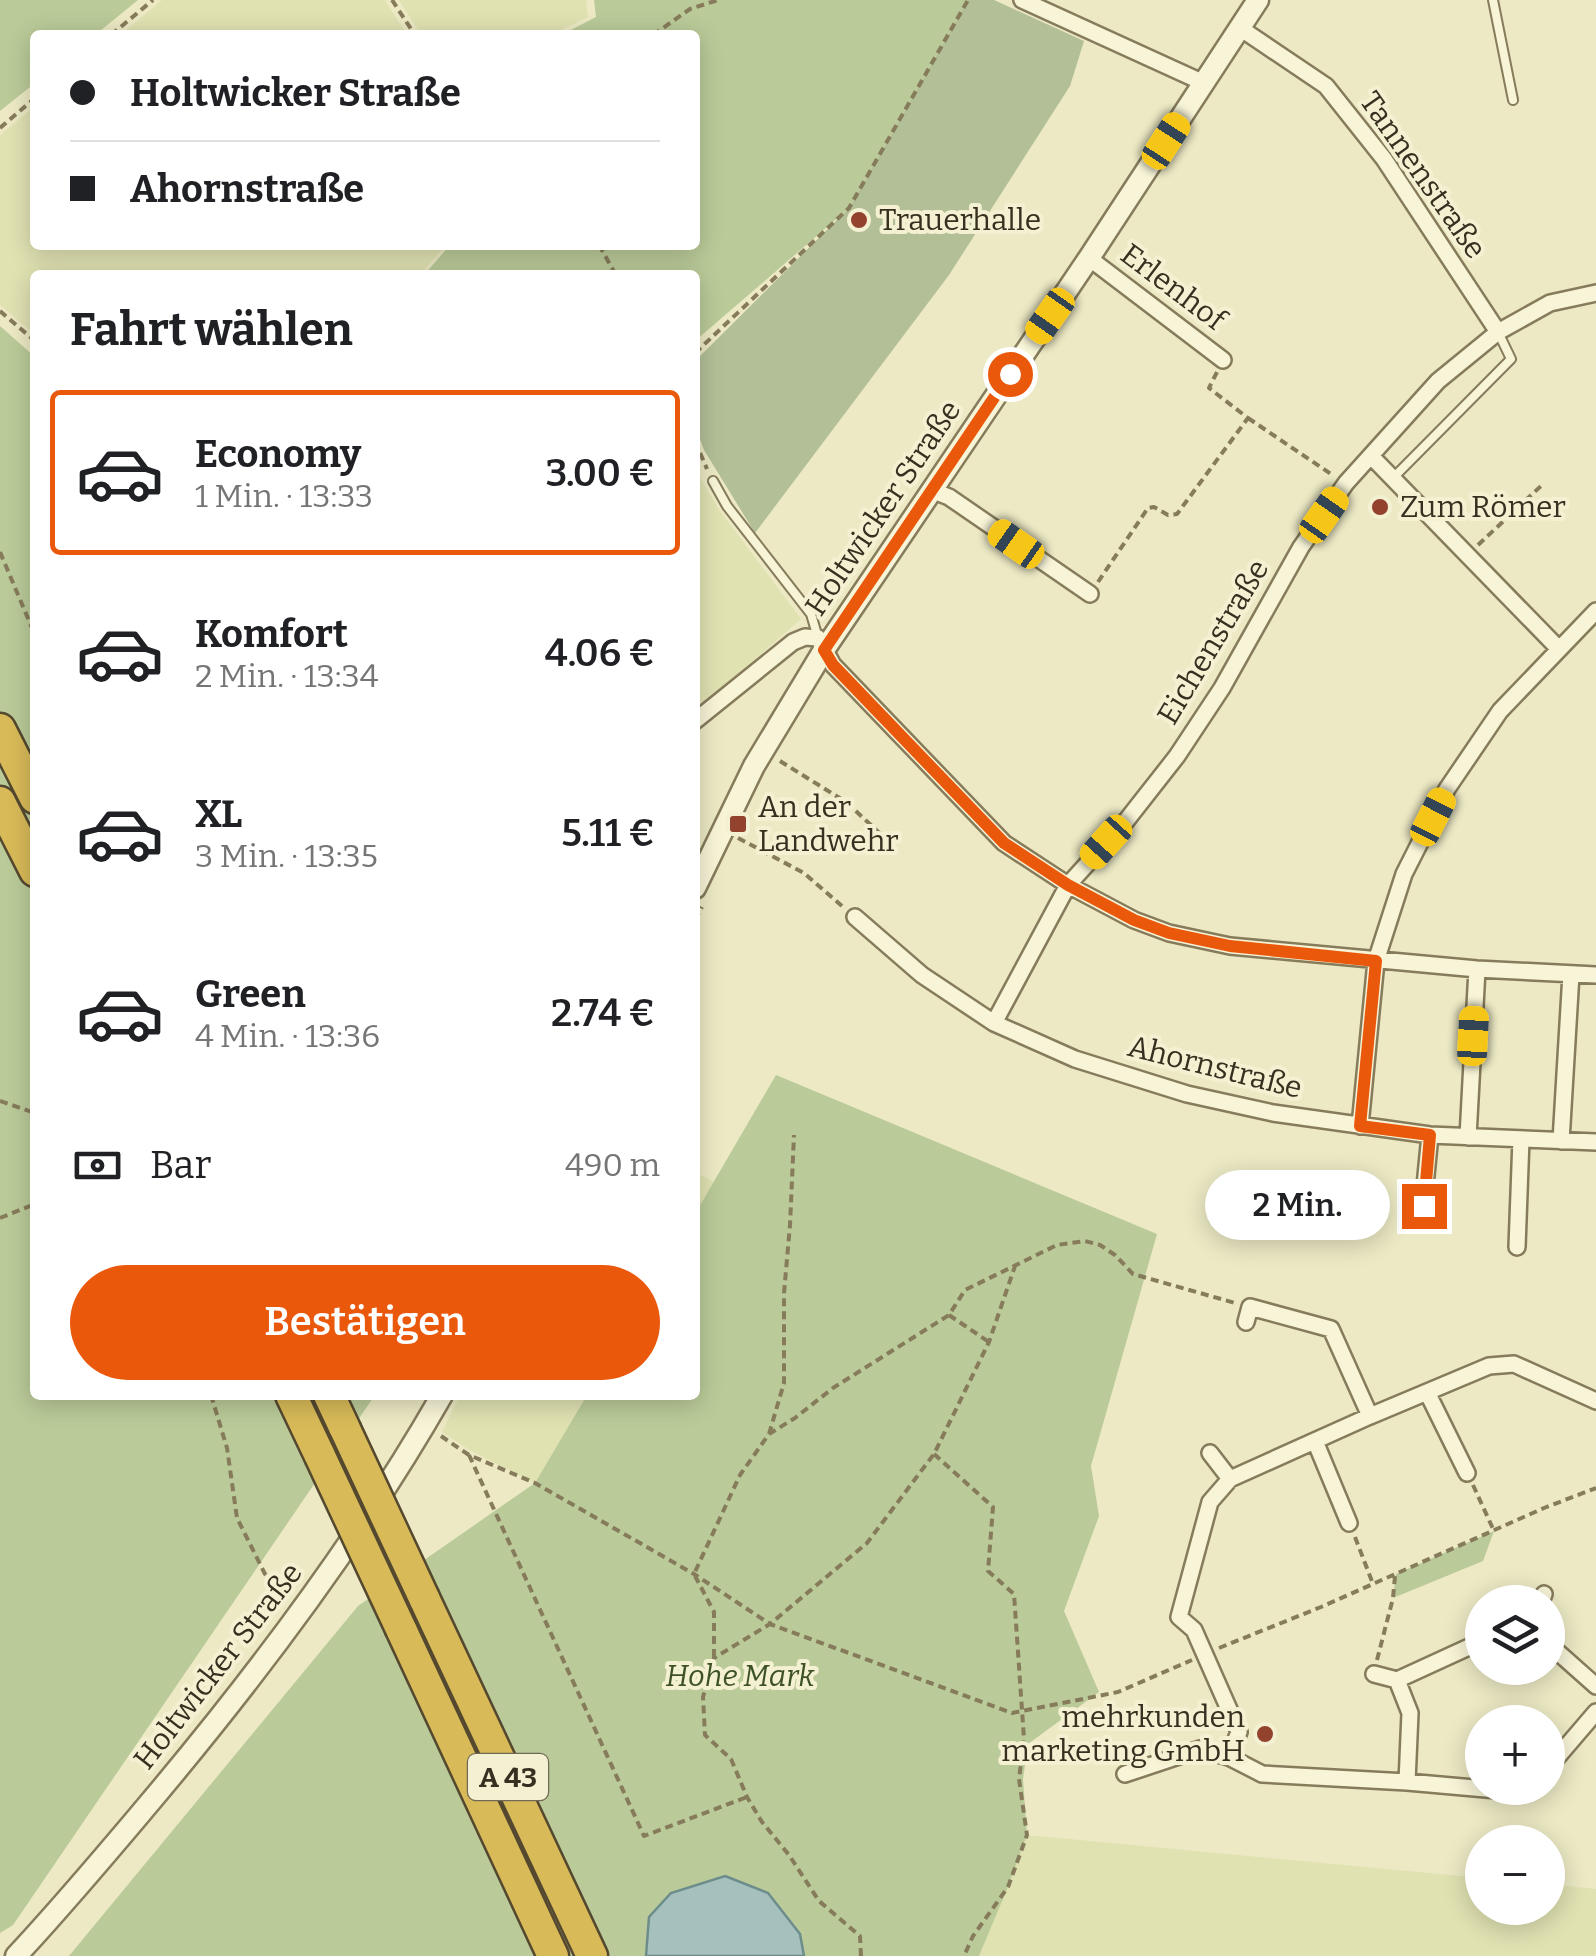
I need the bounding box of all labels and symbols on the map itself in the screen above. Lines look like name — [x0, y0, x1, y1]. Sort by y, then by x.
street label: Tannenstraße — [1352, 85, 1494, 265]
car — [1137, 108, 1195, 174]
place label: Trauerhalle — [879, 202, 1041, 238]
marker: Trauerhalle — [848, 209, 870, 231]
street label: Erlenhof — [1114, 236, 1234, 339]
car — [1021, 283, 1079, 349]
route start — [988, 352, 1033, 397]
street label: Holtwicker Straße — [798, 394, 968, 622]
car — [1295, 482, 1353, 548]
place label: Zum Römer — [1400, 489, 1566, 525]
marker: Zum Römer — [1369, 496, 1391, 518]
car — [983, 515, 1049, 573]
street label: Eichenstraße — [1150, 553, 1276, 731]
car — [1406, 783, 1460, 851]
place label: An der Landwehr — [758, 789, 899, 859]
car — [1075, 810, 1137, 874]
marker: An der Landwehr — [727, 813, 749, 835]
car — [1456, 1005, 1490, 1067]
street label: Ahornstraße — [1124, 1028, 1306, 1106]
callout: 2 Min. — [1204, 1171, 1389, 1241]
route end — [1402, 1184, 1447, 1229]
street label: Holtwicker Straße — [126, 1556, 310, 1776]
park label: Hohe Mark — [665, 1658, 815, 1694]
place label: mehrkunden marketing GmbH — [1001, 1699, 1245, 1769]
marker: mehrkunden marketing GmbH — [1254, 1723, 1276, 1745]
road number: A 43 — [468, 1754, 548, 1800]

